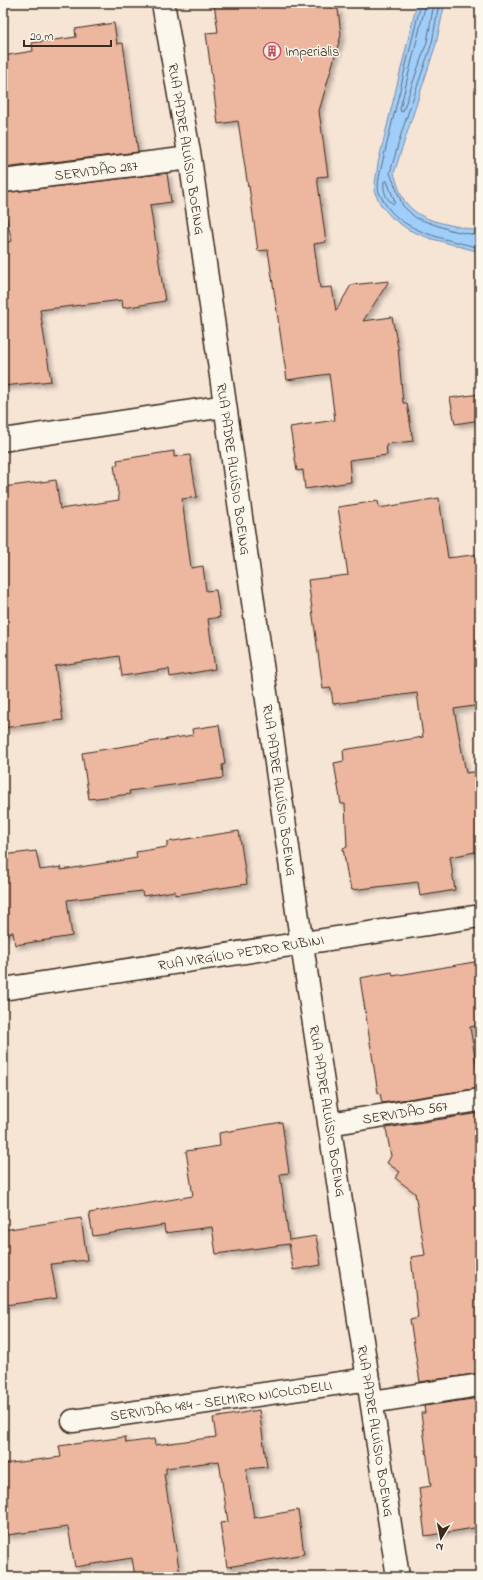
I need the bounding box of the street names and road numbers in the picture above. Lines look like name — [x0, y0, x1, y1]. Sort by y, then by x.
street label: RUA PADRE ALUÍSIO BOEING — [162, 62, 209, 237]
street label: SERVIDÃO 287 — [53, 156, 139, 187]
street label: RUA PADRE ALUÍSIO BOEING — [210, 382, 255, 557]
street label: RUA PADRE ALUÍSIO BOEING — [256, 703, 301, 878]
street label: RUA VIRGÍLIO PEDRO RUBINI — [157, 930, 326, 977]
street label: RUA PADRE ALUÍSIO BOEING — [303, 1024, 350, 1199]
street label: SERVIDÃO 567 — [361, 1096, 450, 1131]
street label: RUA PADRE ALUÍSIO BOEING — [351, 1344, 398, 1519]
street label: SERVIDÃO 484 - SELMIRO NICOLODELLI — [109, 1375, 334, 1427]

